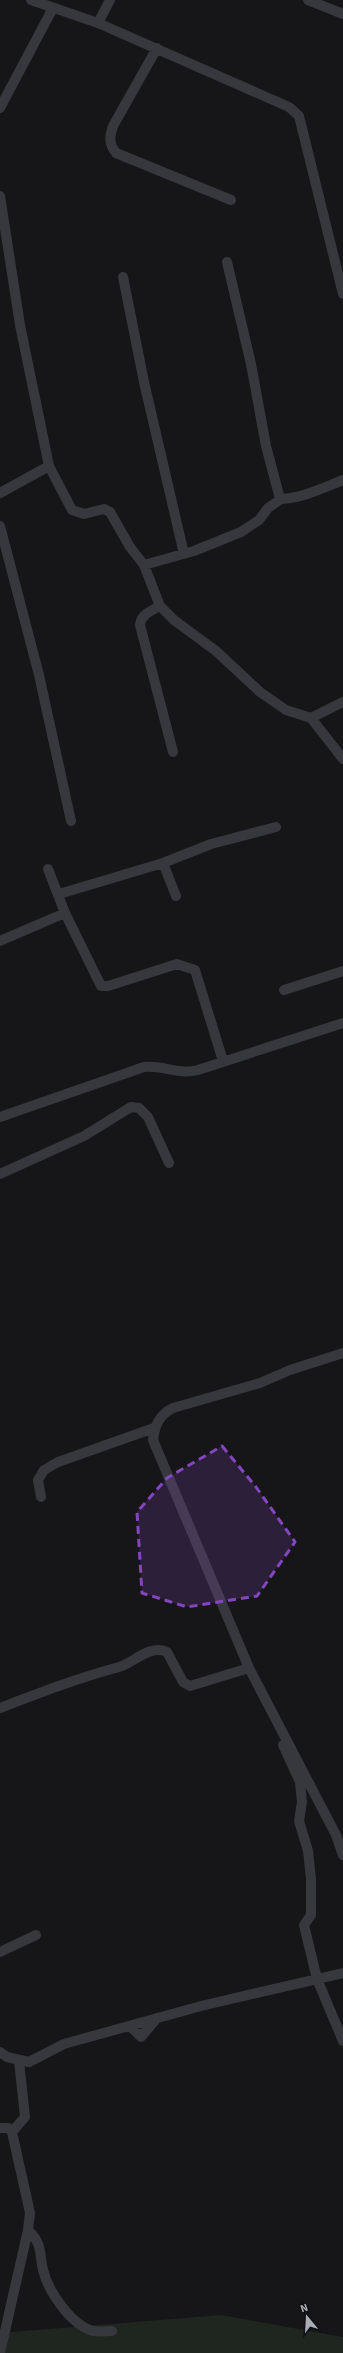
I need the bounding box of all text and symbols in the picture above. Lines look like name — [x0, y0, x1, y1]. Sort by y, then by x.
north arrow — [287, 2297, 327, 2337]
text: N — [298, 2300, 310, 2316]

